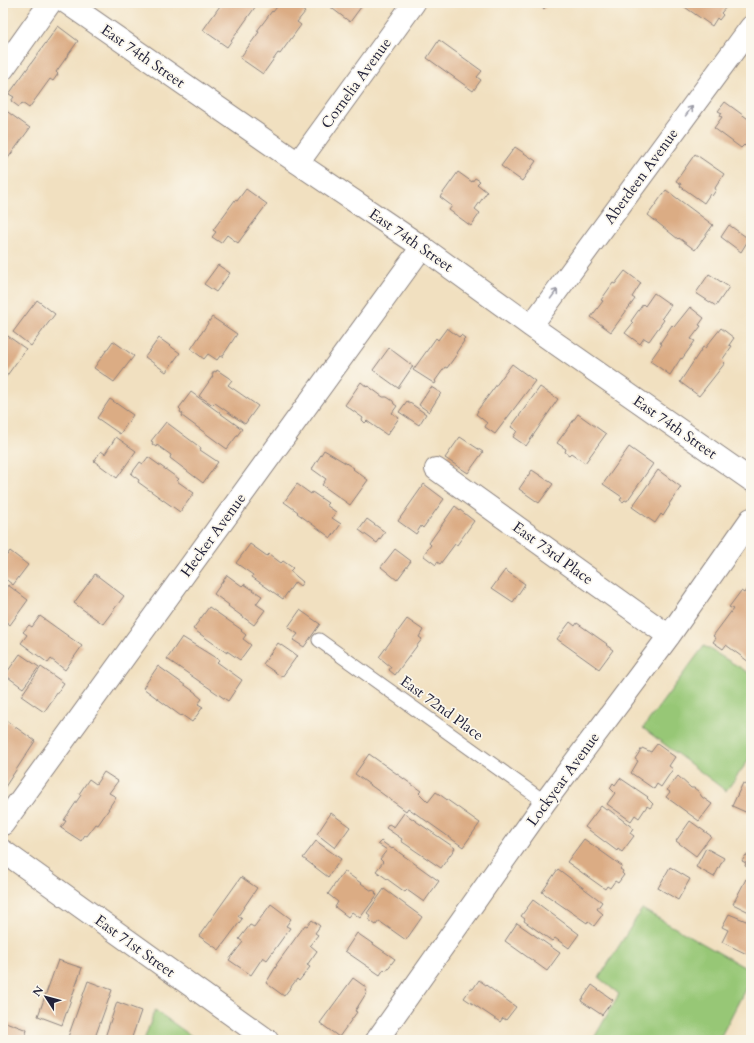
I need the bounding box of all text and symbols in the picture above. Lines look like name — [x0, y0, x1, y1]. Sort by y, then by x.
street label: East 74th Street — [97, 20, 189, 92]
street label: Cornelia Avenue — [316, 33, 396, 132]
one-way arrow — [685, 105, 693, 116]
street label: Aberdeen Avenue — [599, 124, 683, 228]
street label: East 74th Street — [365, 204, 457, 276]
one-way arrow — [550, 289, 558, 300]
street label: East 74th Street — [629, 391, 721, 463]
street label: Hecker Avenue — [176, 489, 250, 581]
street label: East 73rd Place — [509, 517, 598, 589]
street label: East 72nd Place — [396, 671, 488, 745]
street label: Lockyear Avenue — [522, 728, 604, 830]
street label: East 71st Street — [91, 910, 179, 982]
north arrow — [26, 977, 66, 1017]
text: N — [29, 983, 47, 1000]

